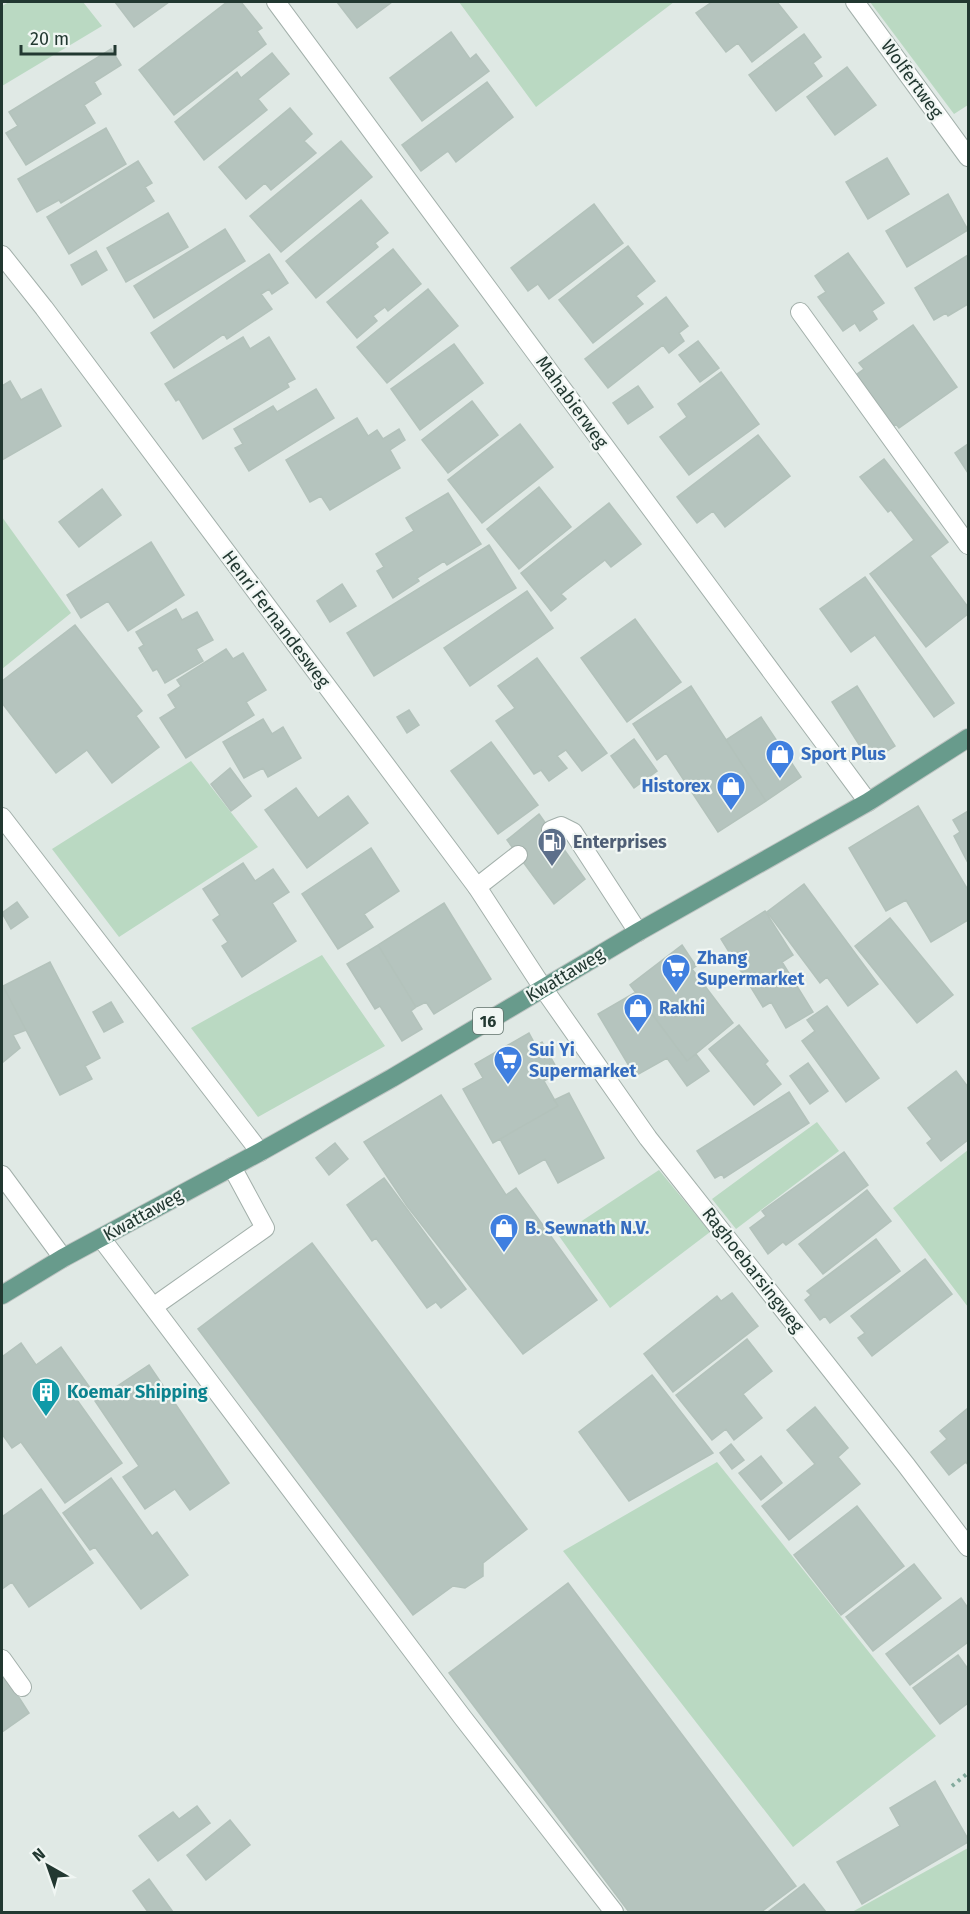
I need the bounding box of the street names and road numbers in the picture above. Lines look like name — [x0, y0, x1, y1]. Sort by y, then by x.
street label: Wolfertweg — [876, 35, 948, 123]
street label: Mahabierweg — [531, 352, 613, 453]
street label: Henri Fernandesweg — [217, 546, 335, 692]
street label: Kwattaweg — [522, 943, 609, 1007]
road number: 16 — [473, 1008, 503, 1034]
street label: Kwattaweg — [99, 1184, 187, 1246]
street label: Raghoebarsingweg — [697, 1203, 809, 1338]

